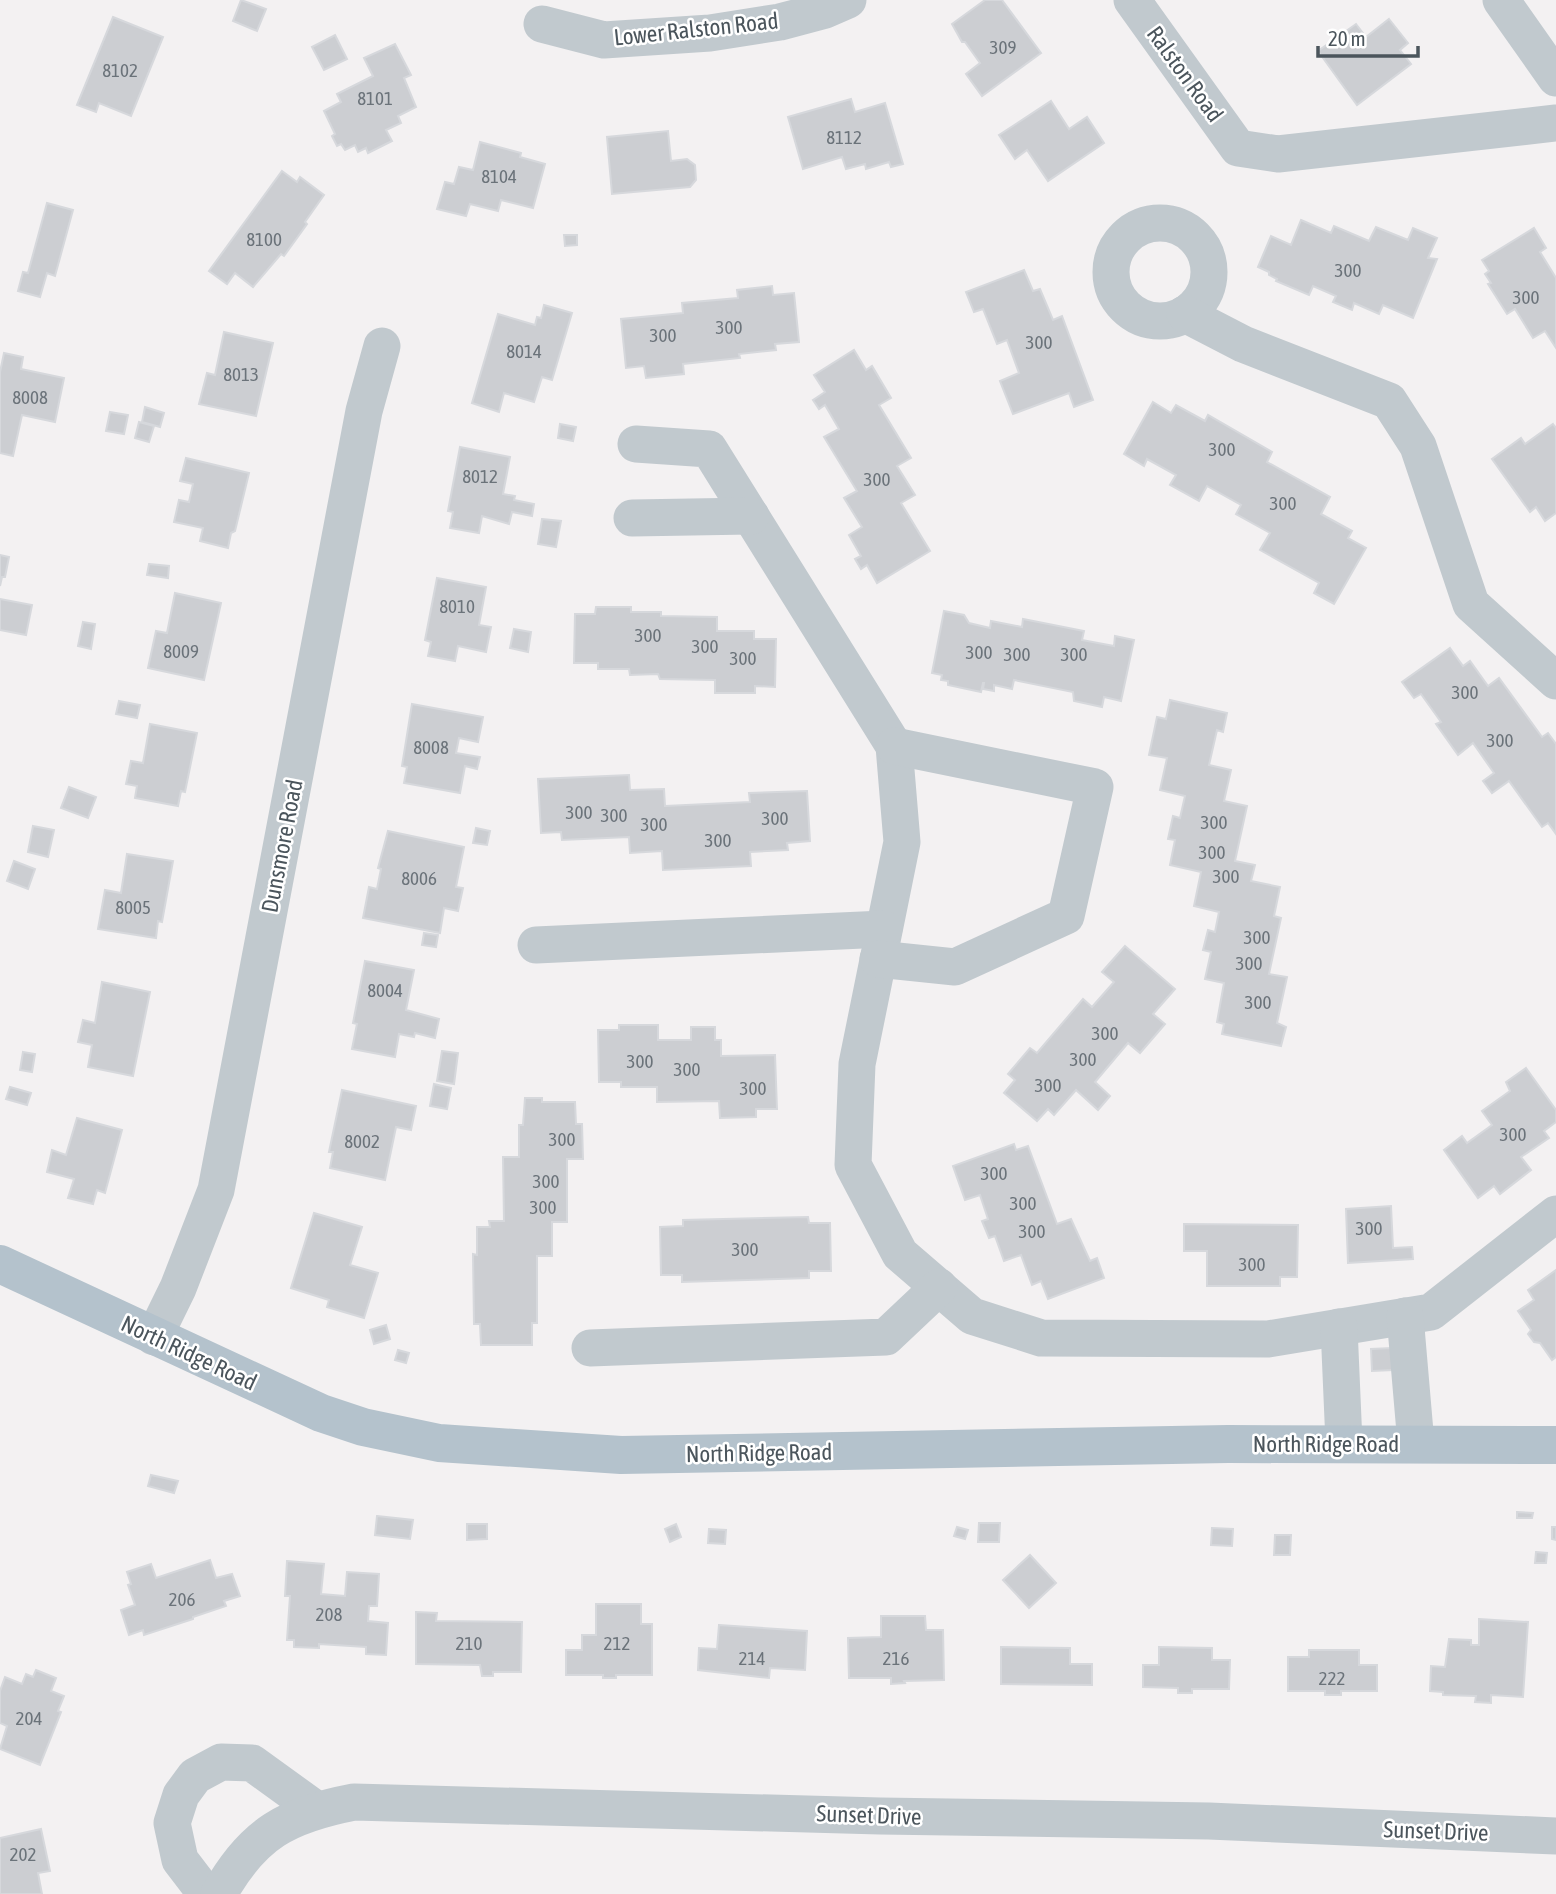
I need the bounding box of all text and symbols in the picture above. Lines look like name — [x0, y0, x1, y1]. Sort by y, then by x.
street label: Lower Ralston Road — [612, 7, 780, 51]
scale bar — [1318, 14, 1418, 58]
street label: Ralston Road — [1142, 21, 1228, 127]
text: 20 m — [1328, 26, 1366, 50]
house number: 309 — [990, 36, 1016, 58]
house number: 8102 — [102, 59, 138, 81]
house number: 8101 — [357, 87, 393, 109]
house number: 8112 — [826, 126, 862, 148]
house number: 8104 — [481, 165, 517, 187]
house number: 8100 — [246, 228, 282, 250]
house number: 300 — [1335, 259, 1361, 281]
house number: 300 — [1513, 286, 1539, 308]
house number: 300 — [716, 316, 742, 338]
house number: 300 — [650, 324, 676, 346]
house number: 300 — [1026, 331, 1052, 353]
house number: 8014 — [506, 340, 542, 362]
house number: 8013 — [223, 363, 259, 385]
house number: 8008 — [12, 386, 48, 408]
house number: 300 — [1209, 438, 1235, 460]
house number: 8012 — [462, 465, 498, 487]
house number: 300 — [864, 468, 890, 490]
house number: 300 — [1270, 492, 1296, 514]
house number: 8010 — [439, 595, 475, 617]
house number: 300 — [635, 624, 661, 646]
house number: 300 — [692, 635, 718, 657]
house number: 8009 — [163, 640, 199, 662]
house number: 300 — [966, 641, 992, 663]
house number: 300 — [1004, 643, 1030, 665]
house number: 300 — [1061, 643, 1087, 665]
house number: 300 — [730, 647, 756, 669]
house number: 300 — [1452, 681, 1478, 703]
house number: 300 — [1487, 729, 1513, 751]
house number: 8008 — [413, 736, 449, 758]
street label: Dunsmore Road — [256, 777, 308, 915]
house number: 300 — [566, 801, 592, 823]
house number: 300 — [601, 804, 627, 826]
house number: 300 — [762, 807, 788, 829]
house number: 300 — [1201, 811, 1227, 833]
house number: 300 — [641, 813, 667, 835]
house number: 300 — [705, 829, 731, 851]
house number: 300 — [1199, 841, 1225, 863]
house number: 300 — [1213, 865, 1239, 887]
house number: 8006 — [401, 867, 437, 889]
house number: 8005 — [115, 896, 151, 918]
house number: 300 — [1244, 926, 1270, 948]
house number: 300 — [1236, 952, 1262, 974]
house number: 8004 — [367, 979, 403, 1001]
house number: 300 — [1245, 991, 1271, 1013]
house number: 300 — [1092, 1022, 1118, 1044]
house number: 300 — [1070, 1048, 1096, 1070]
house number: 300 — [627, 1050, 653, 1072]
house number: 300 — [674, 1058, 700, 1080]
house number: 300 — [1035, 1074, 1061, 1096]
house number: 300 — [740, 1077, 766, 1099]
house number: 300 — [1500, 1123, 1526, 1145]
house number: 300 — [549, 1128, 575, 1150]
house number: 8002 — [344, 1130, 380, 1152]
house number: 300 — [981, 1162, 1007, 1184]
house number: 300 — [533, 1170, 559, 1192]
house number: 300 — [1010, 1192, 1036, 1214]
house number: 300 — [530, 1196, 556, 1218]
house number: 300 — [1356, 1217, 1382, 1239]
house number: 300 — [1019, 1220, 1045, 1242]
house number: 300 — [732, 1238, 758, 1260]
house number: 300 — [1239, 1253, 1265, 1275]
street label: North Ridge Road — [117, 1310, 261, 1396]
street label: North Ridge Road — [1253, 1431, 1399, 1457]
street label: North Ridge Road — [686, 1439, 832, 1467]
house number: 206 — [169, 1588, 195, 1610]
house number: 208 — [316, 1603, 342, 1625]
house number: 210 — [456, 1632, 482, 1654]
house number: 212 — [604, 1632, 630, 1654]
house number: 214 — [739, 1647, 765, 1669]
house number: 216 — [883, 1647, 909, 1669]
house number: 222 — [1319, 1667, 1345, 1689]
house number: 204 — [16, 1707, 42, 1729]
street label: Sunset Drive — [816, 1800, 922, 1830]
street label: Sunset Drive — [1383, 1816, 1489, 1846]
house number: 202 — [10, 1843, 36, 1865]

